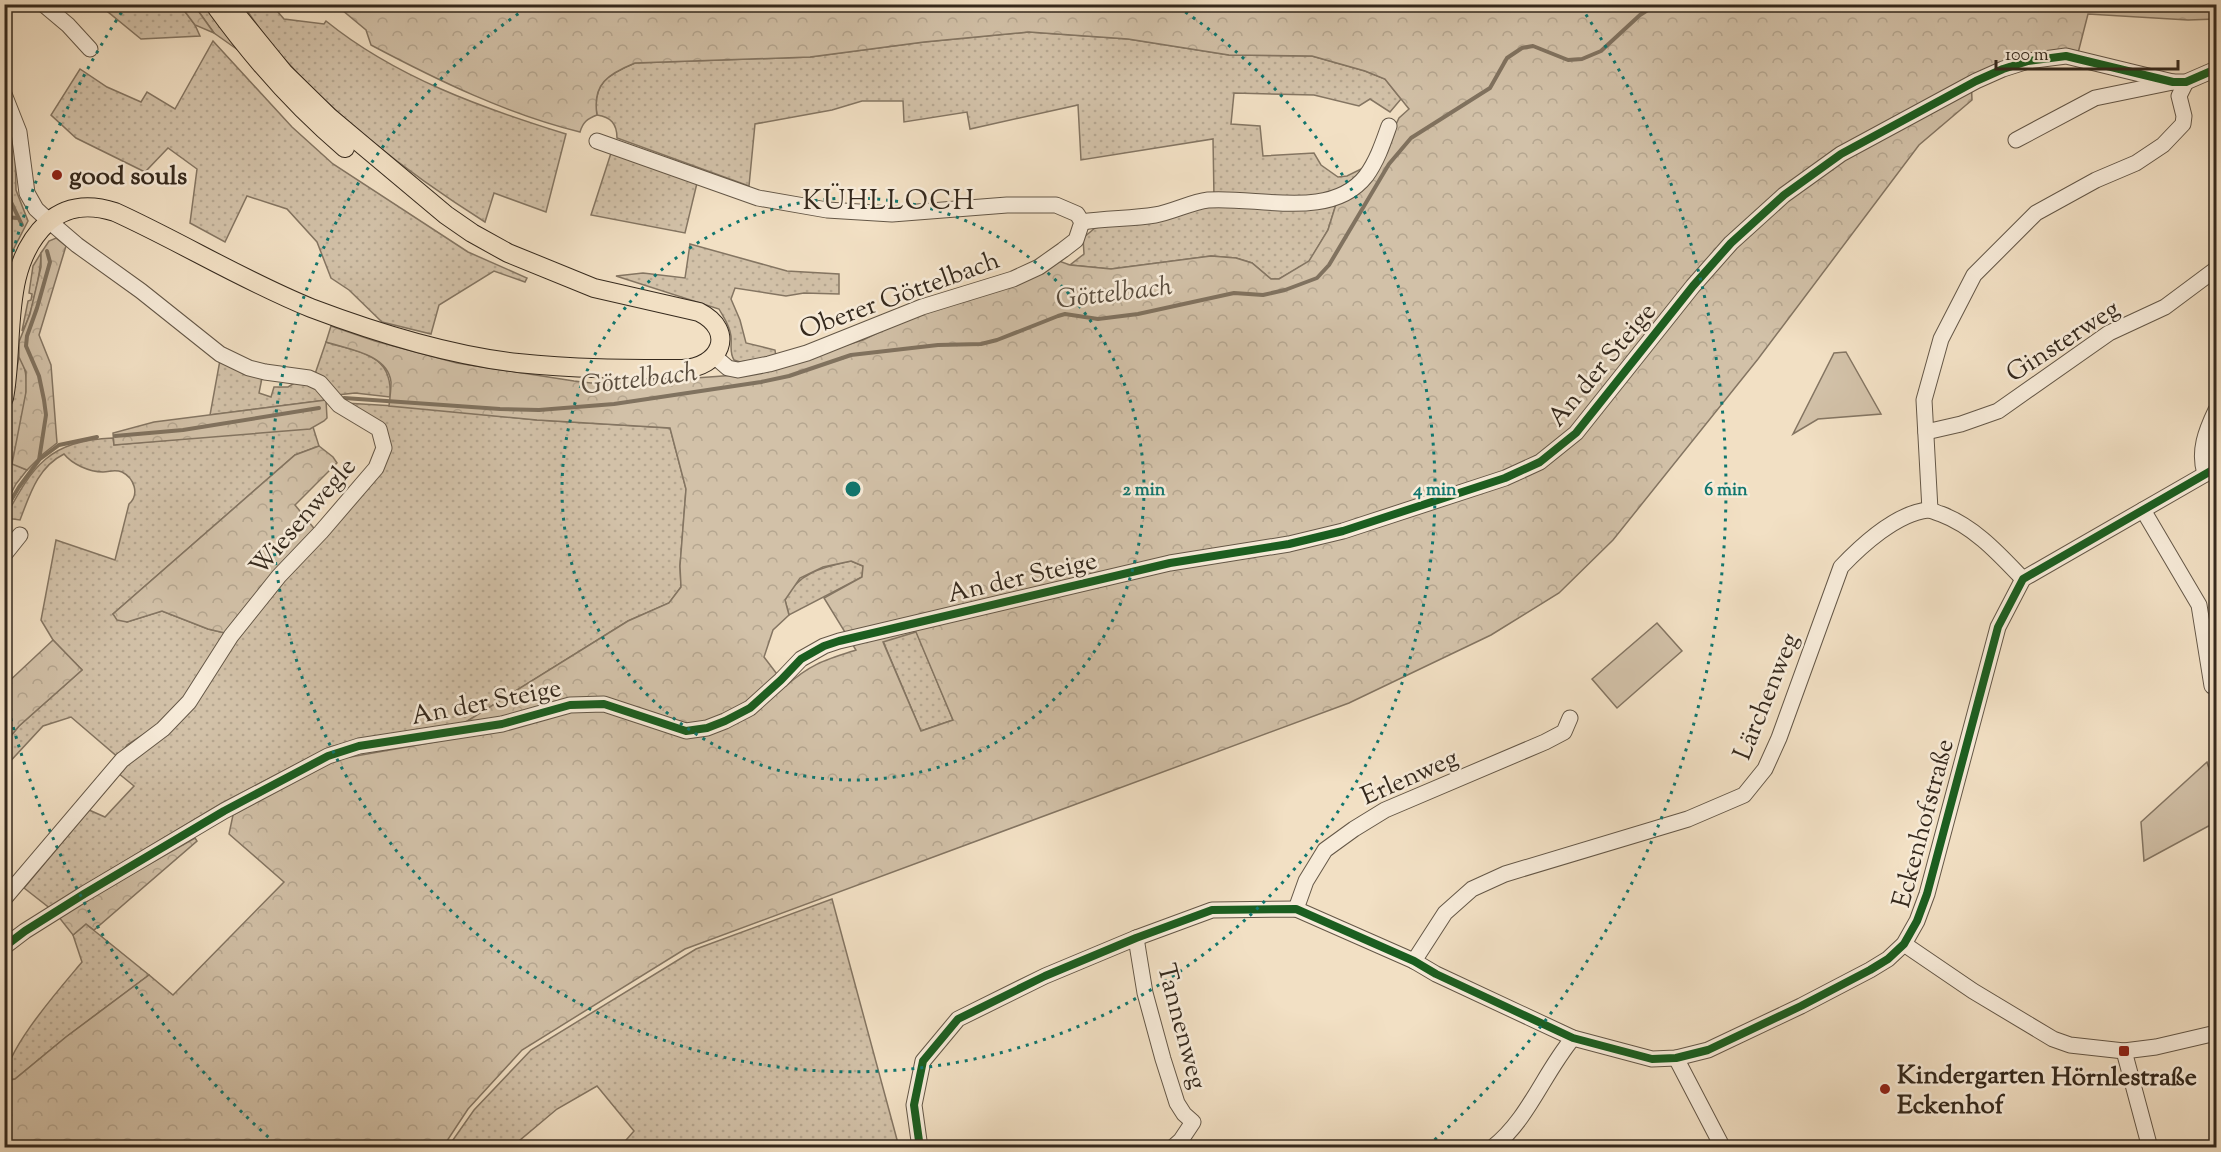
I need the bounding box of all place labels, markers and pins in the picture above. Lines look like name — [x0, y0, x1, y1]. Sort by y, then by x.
place label: good souls — [69, 159, 187, 196]
marker: good souls — [50, 168, 64, 182]
centre of rings — [843, 479, 863, 499]
marker: Hörnlestraße — [2117, 1044, 2131, 1058]
place label: Kindergarten Eckenhof — [1897, 1058, 2046, 1125]
place label: Hörnlestraße — [2051, 1060, 2197, 1097]
marker: Kindergarten Eckenhof — [1878, 1082, 1892, 1096]

